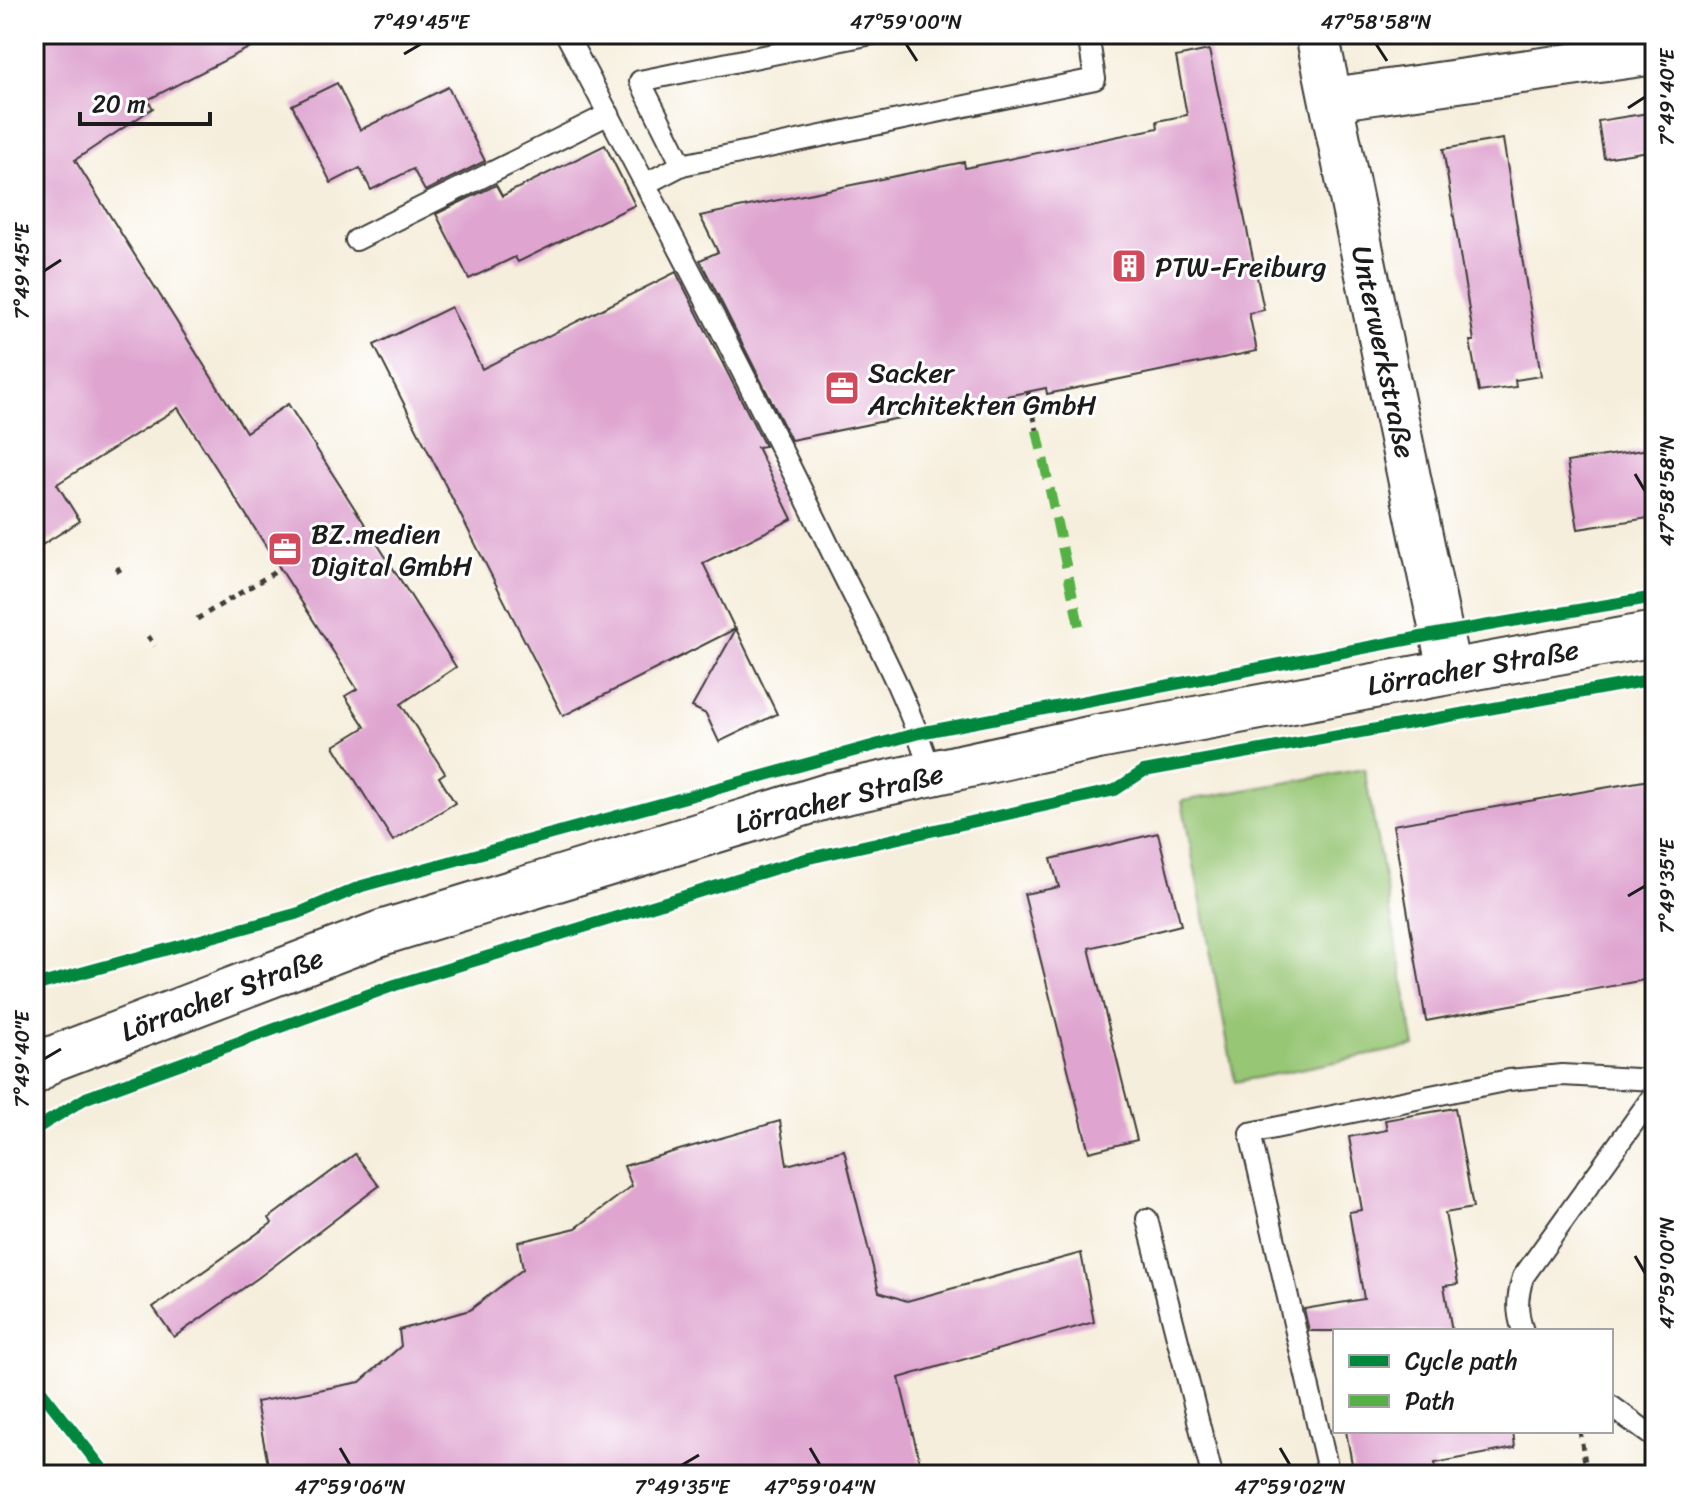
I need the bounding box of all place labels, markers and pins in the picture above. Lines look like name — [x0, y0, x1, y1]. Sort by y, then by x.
place label: PTW-Freiburg — [1155, 242, 1327, 291]
building icon: PTW-Freiburg — [1110, 247, 1148, 285]
place label: Sacker Architekten GmbH — [867, 348, 1097, 429]
office icon: Sacker Architekten GmbH — [823, 369, 861, 407]
place label: BZ.medien Digital GmbH — [311, 509, 473, 590]
office icon: BZ.medien Digital GmbH — [266, 530, 304, 568]

